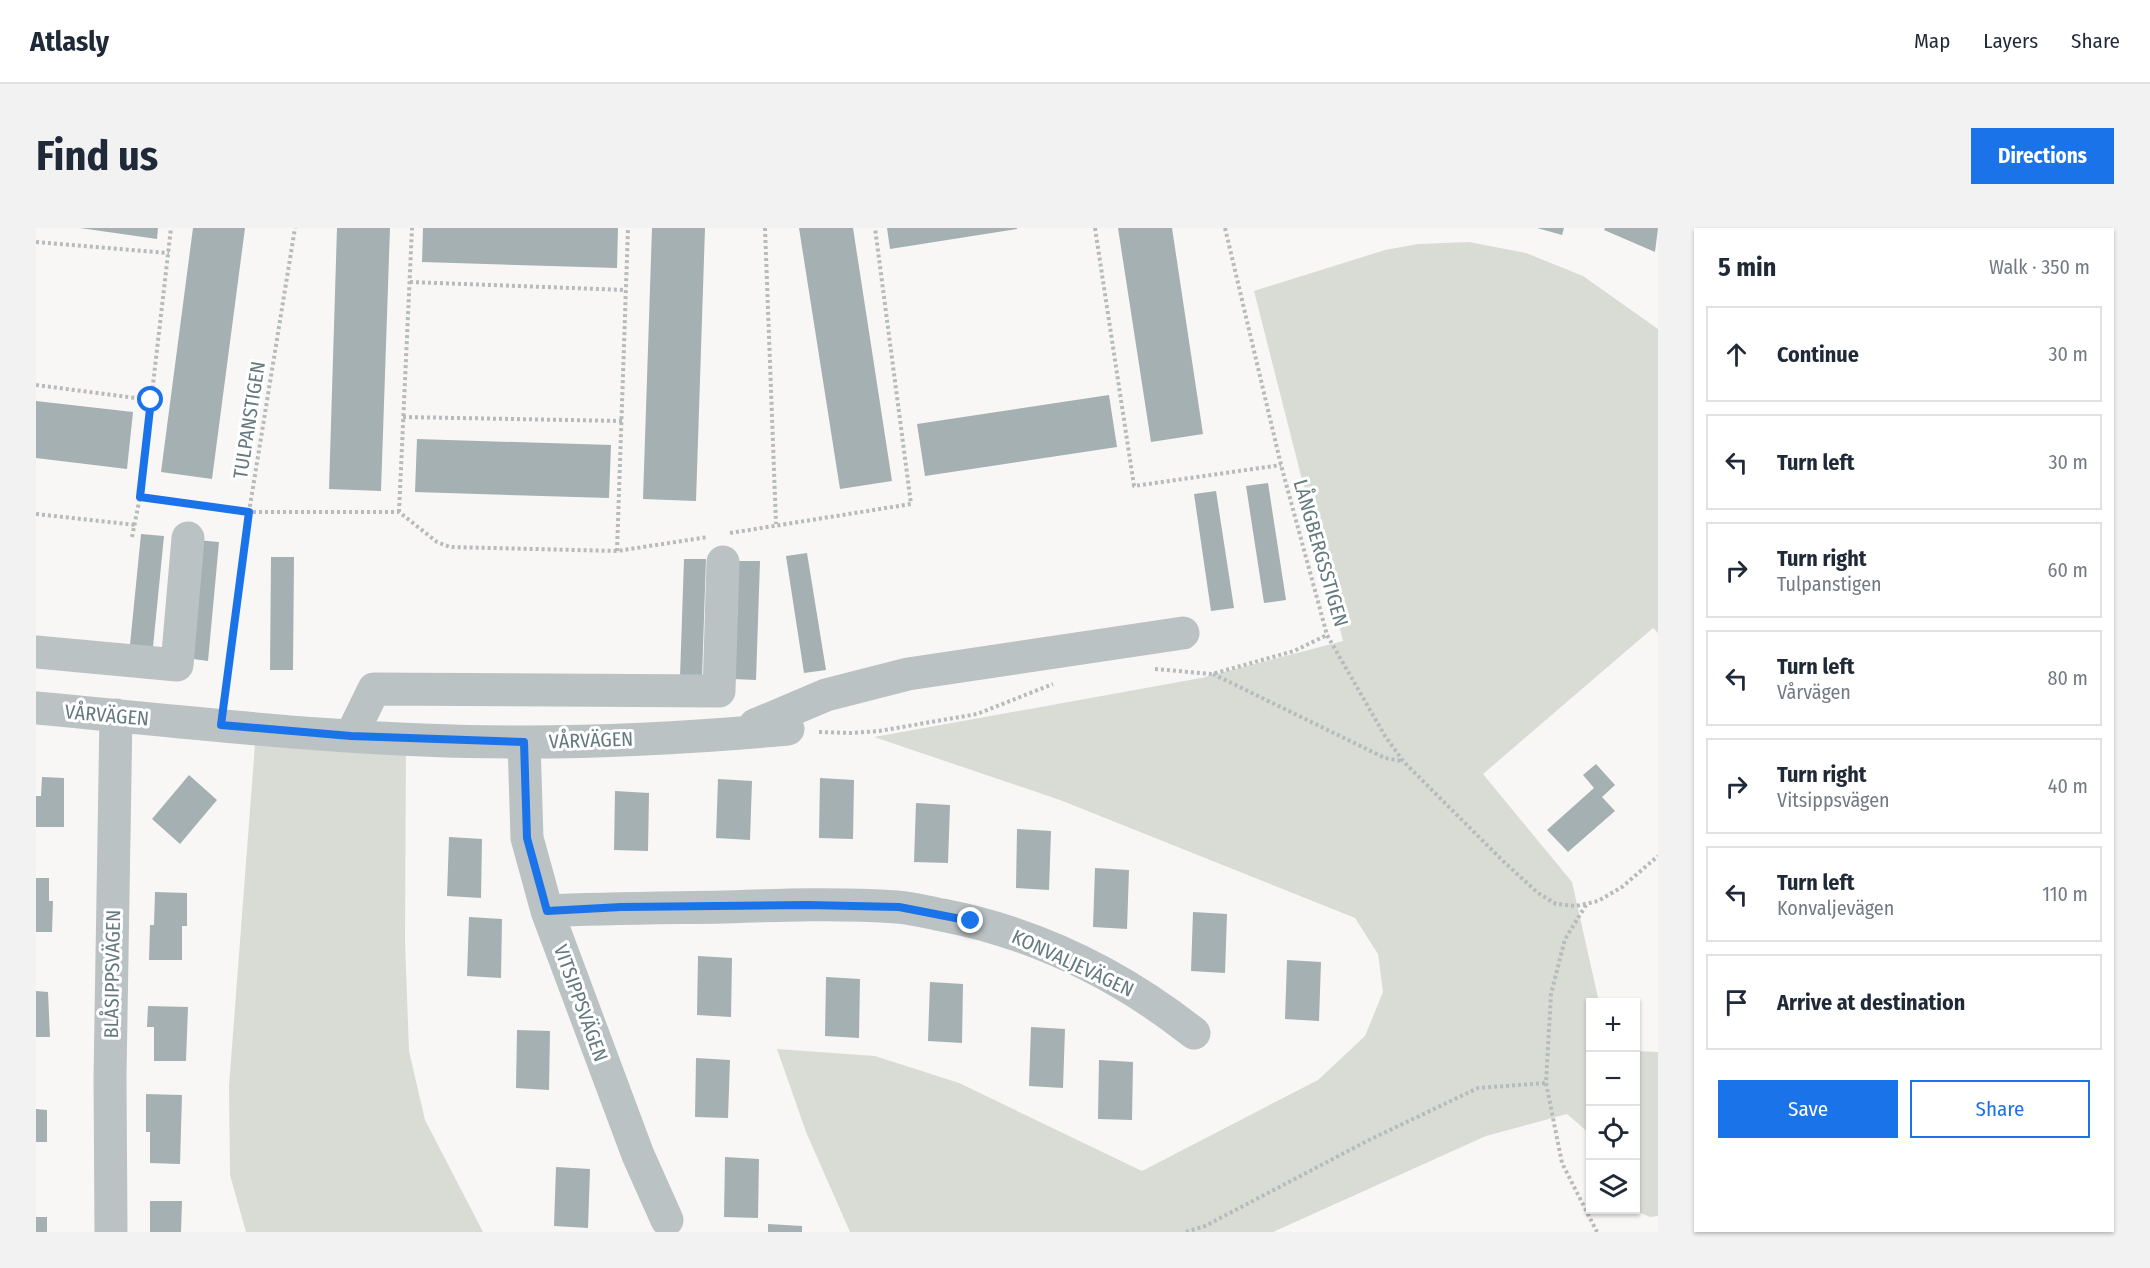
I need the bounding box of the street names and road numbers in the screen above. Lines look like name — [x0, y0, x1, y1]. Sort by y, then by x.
street label: TULPANSTIGEN — [228, 359, 270, 481]
street label: LÅNGBERGSSTIGEN — [1288, 476, 1354, 629]
street label: VÅRVÄGEN — [64, 698, 150, 731]
street label: VÅRVÄGEN — [548, 726, 634, 753]
street label: BLÅSIPPSVÄGEN — [98, 909, 125, 1039]
street label: KONVALJEVÄGEN — [1008, 924, 1138, 1002]
street label: VITSIPPSVÄGEN — [549, 941, 613, 1065]

